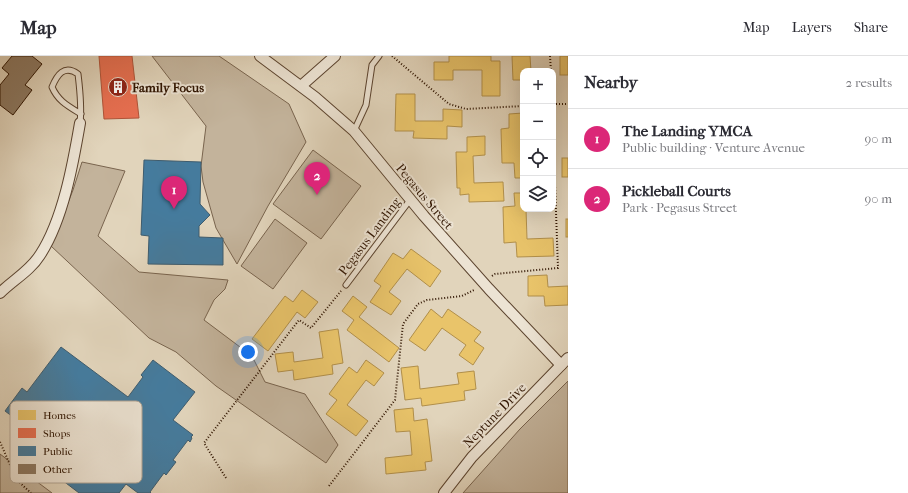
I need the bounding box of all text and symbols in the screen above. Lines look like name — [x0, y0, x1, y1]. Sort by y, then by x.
text: Map — [20, 17, 56, 39]
text: Map — [743, 19, 770, 36]
text: Layers — [792, 19, 832, 36]
text: Share — [854, 19, 888, 36]
map controls — [520, 68, 556, 212]
button: + — [520, 68, 556, 104]
text: Nearby — [584, 72, 638, 92]
text: 2 results — [846, 75, 892, 90]
building icon: Family Focus — [107, 76, 129, 98]
place label: Family Focus — [131, 80, 204, 96]
button: − — [520, 104, 556, 140]
text: The Landing YMCA — [622, 122, 752, 140]
text: 1 — [595, 131, 599, 146]
text: 90 m — [864, 131, 892, 146]
button: locate — [520, 140, 556, 176]
text: Public building · Venture Avenue — [622, 140, 805, 155]
street label: Pegasus Street — [393, 160, 457, 232]
pin: 2 — [304, 162, 330, 195]
pin: 1 — [161, 176, 187, 209]
button: layers — [520, 176, 556, 212]
text: Pickleball Courts — [622, 182, 731, 200]
text: 2 — [594, 191, 600, 206]
text: 90 m — [864, 191, 892, 206]
street label: Pegasus Landing — [335, 194, 404, 278]
text: Park · Pegasus Street — [622, 200, 737, 215]
your location — [238, 342, 258, 362]
street label: Neptune Drive — [460, 380, 529, 451]
legend — [10, 401, 142, 483]
text: Homes — [43, 409, 76, 422]
text: Shops — [43, 427, 70, 440]
text: Public — [43, 445, 73, 458]
text: Other — [43, 463, 72, 476]

